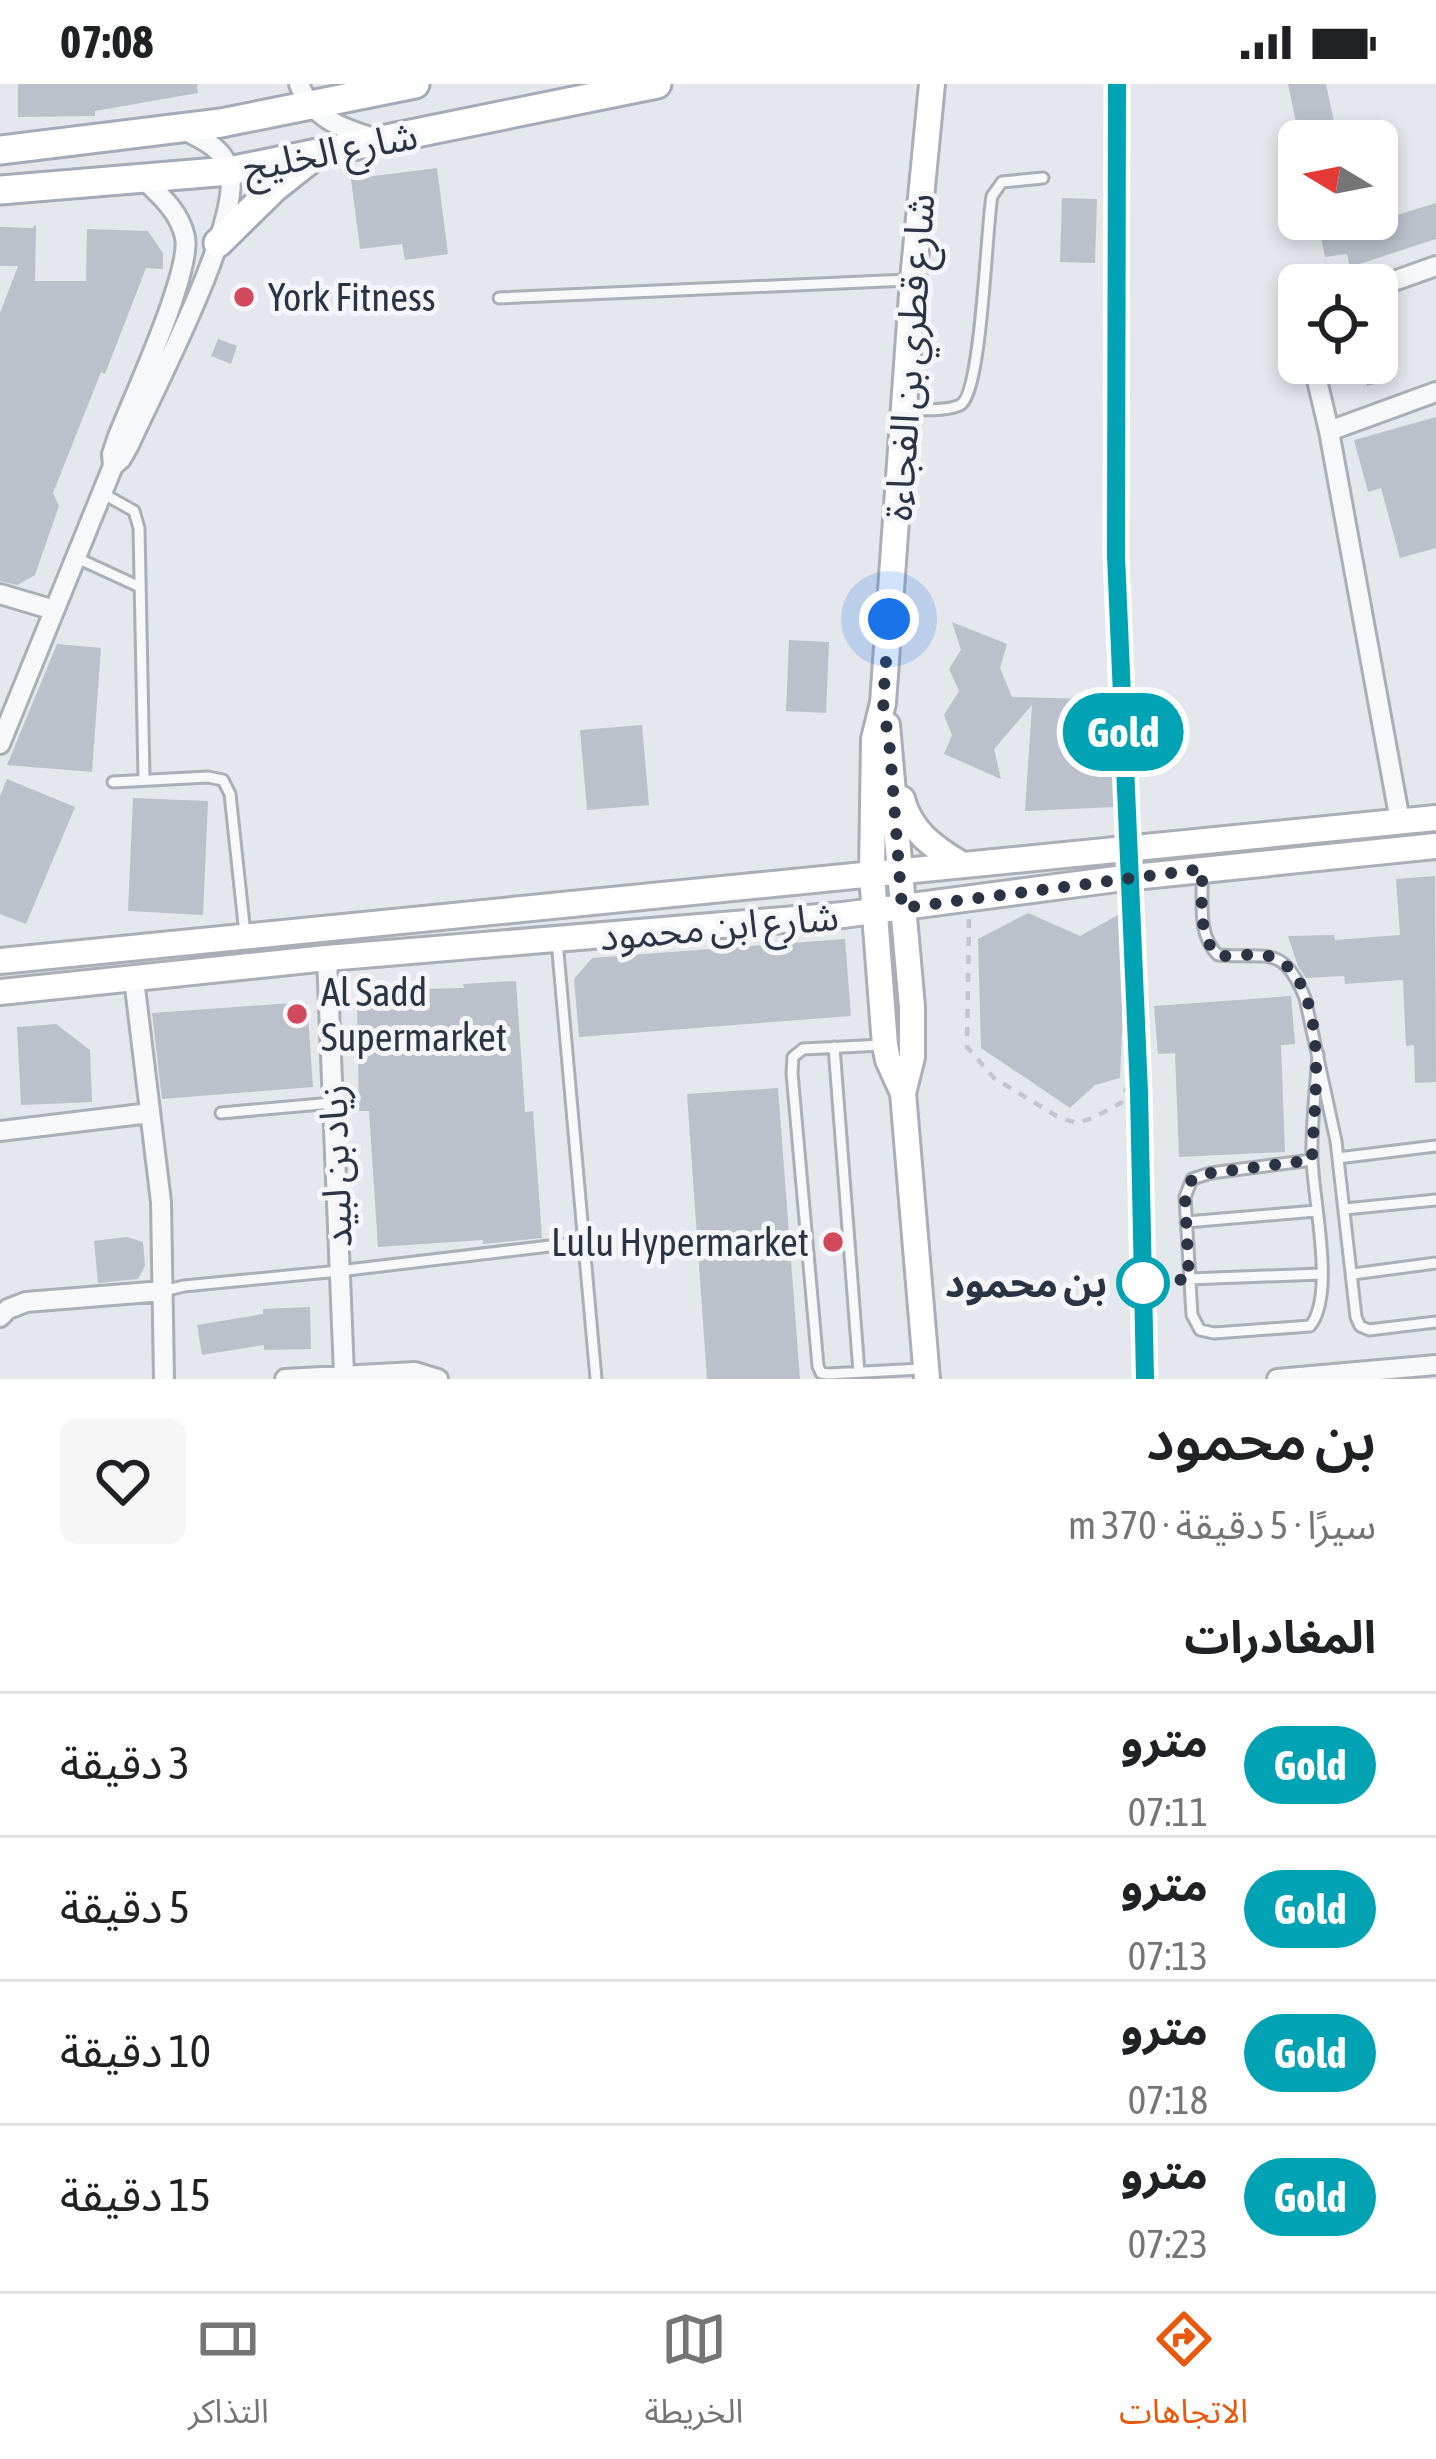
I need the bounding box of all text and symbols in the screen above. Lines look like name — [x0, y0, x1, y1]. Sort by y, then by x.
text: 07:08 — [60, 16, 154, 68]
street label: شارع الخليج — [239, 112, 423, 197]
north arrow — [1278, 120, 1398, 240]
map controls — [1278, 120, 1398, 384]
street label: شارع قطري بن الفجاءة — [876, 192, 950, 523]
button: locate — [1278, 264, 1398, 384]
place label: York Fitness — [268, 275, 435, 319]
marker: York Fitness — [231, 284, 257, 310]
your location — [859, 589, 919, 649]
line badge: Gold — [1039, 693, 1207, 771]
text: Gold — [1087, 708, 1159, 756]
street label: شارع ابن محمود — [598, 894, 841, 965]
place label: Al Sadd Supermarket — [321, 970, 507, 1059]
marker: Al Sadd Supermarket — [284, 1001, 310, 1027]
street label: زياد بن لبيد — [310, 1084, 361, 1248]
place label: Lulu Hypermarket — [551, 1220, 809, 1264]
marker: Lulu Hypermarket — [820, 1229, 846, 1255]
marker: بن محمود — [1118, 1258, 1168, 1308]
place label: بن محمود — [945, 1261, 1107, 1306]
text: بن محمود — [1146, 1407, 1376, 1472]
button: heart — [60, 1418, 186, 1544]
text: سيرًا · 5 دقيقة · 370 m — [1068, 1503, 1376, 1547]
text: المغادرات — [1184, 1611, 1376, 1663]
text: مترو — [1121, 1715, 1208, 1767]
text: 3 دقيقة — [60, 1737, 190, 1789]
text: Gold — [1274, 1741, 1346, 1789]
text: 07:11 — [1128, 1790, 1208, 1834]
text: مترو — [1121, 1859, 1208, 1911]
text: 5 دقيقة — [60, 1881, 190, 1933]
text: Gold — [1274, 1885, 1346, 1933]
text: 07:13 — [1128, 1934, 1208, 1978]
text: مترو — [1121, 2003, 1208, 2055]
text: 10 دقيقة — [60, 2025, 211, 2077]
text: Gold — [1274, 2029, 1346, 2077]
text: 07:18 — [1128, 2078, 1208, 2122]
text: مترو — [1121, 2147, 1208, 2199]
text: 15 دقيقة — [60, 2169, 211, 2221]
text: Gold — [1274, 2173, 1346, 2221]
text: 07:23 — [1128, 2222, 1208, 2266]
tab: التذاكر — [188, 2306, 269, 2447]
tab: الخريطة — [645, 2306, 743, 2447]
tab: الاتجاهات — [1119, 2306, 1248, 2447]

